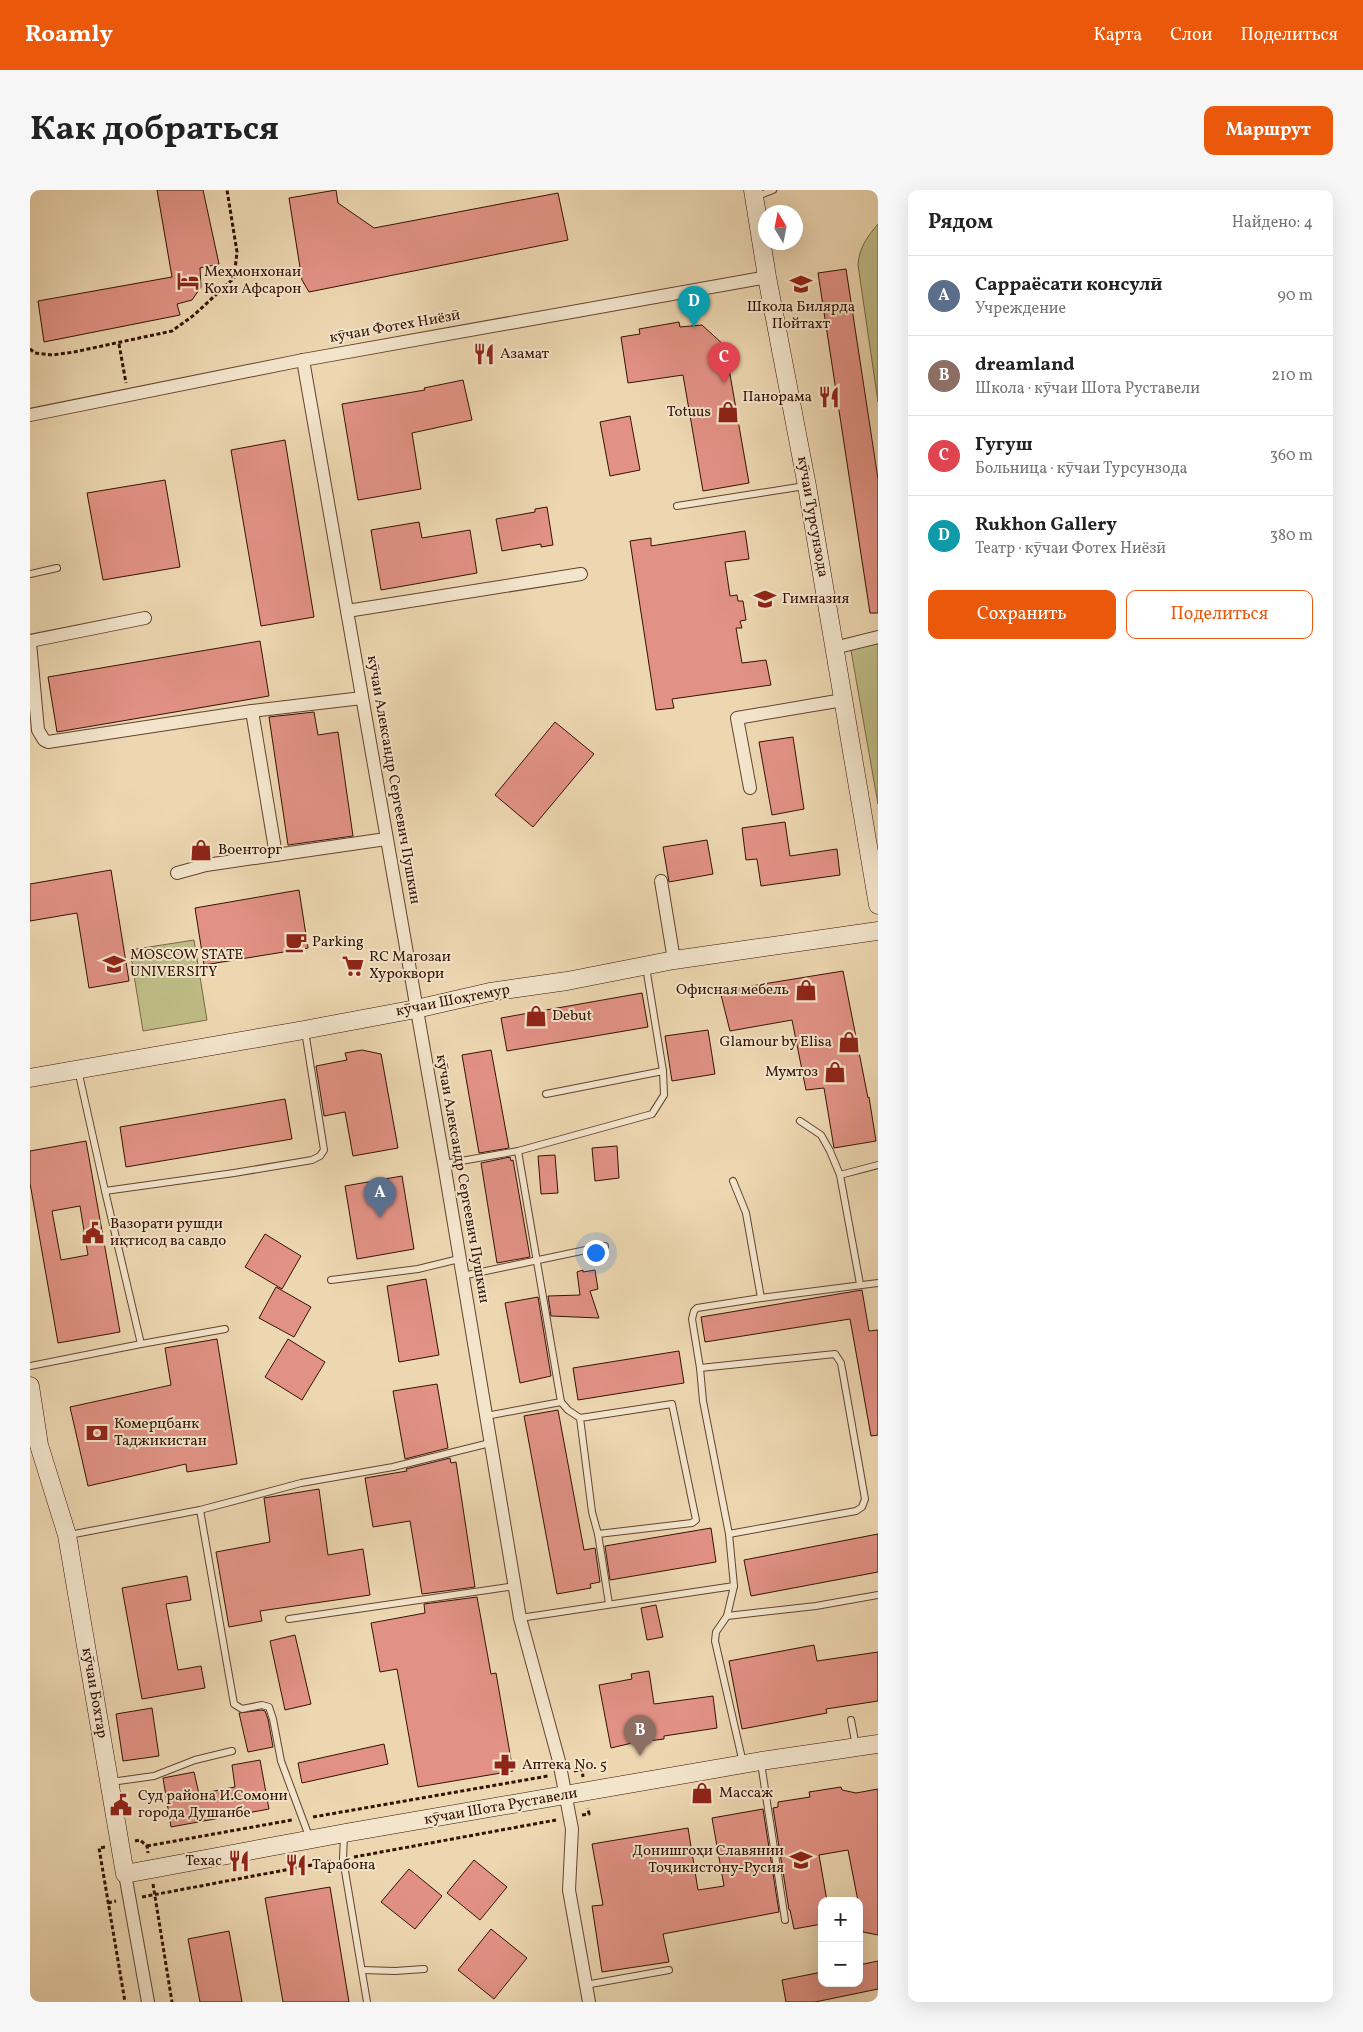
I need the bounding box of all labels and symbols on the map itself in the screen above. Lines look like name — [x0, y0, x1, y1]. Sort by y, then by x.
north arrow — [758, 205, 803, 250]
place label: Меҳмонхонаи Кохи Афсарон — [204, 262, 301, 300]
hotel icon: Меҳмонхонаи Кохи Афсарон — [175, 268, 201, 294]
school or university icon: Школа Билярда Пойтахт — [788, 271, 814, 297]
pin: D — [678, 286, 710, 327]
place label: Школа Билярда Пойтахт — [747, 297, 855, 335]
street label: кӯчаи Фотех Ниёзӣ — [328, 305, 462, 349]
restaurant icon: Азамат — [471, 341, 497, 367]
pin: C — [708, 342, 740, 383]
place label: Азамат — [500, 344, 550, 365]
restaurant icon: Панорама — [816, 384, 842, 410]
place label: Панорама — [742, 387, 812, 408]
shop icon: Totuus — [715, 399, 741, 425]
place label: Totuus — [667, 402, 711, 423]
street label: кӯчаи Турсунзода — [791, 455, 833, 579]
school or university icon: Гимназия — [752, 586, 778, 612]
place label: Гимназия — [782, 589, 849, 610]
street label: кӯчаи Александр Сергеевич Пушкин — [361, 654, 425, 906]
shop icon: Военторг — [188, 837, 214, 863]
place label: Военторг — [218, 840, 283, 861]
cafe icon: Parking — [283, 929, 309, 955]
place label: Parking — [312, 932, 364, 953]
place label: MOSCOW STATE UNIVERSITY — [130, 945, 243, 983]
place label: RC Магозаи Хуроквори — [369, 947, 451, 985]
school or university icon: MOSCOW STATE UNIVERSITY — [101, 951, 127, 977]
supermarket icon: RC Магозаи Хуроквори — [340, 953, 366, 979]
shop icon: Офисная мебель — [793, 977, 819, 1003]
street label: кӯчаи Шоҳтемур — [394, 980, 512, 1022]
place label: Офисная мебель — [676, 980, 789, 1001]
shop icon: Debut — [523, 1003, 549, 1029]
place label: Debut — [552, 1006, 592, 1027]
shop icon: Glamour by Elisa — [836, 1029, 862, 1055]
place label: Glamour by Elisa — [719, 1032, 832, 1053]
street label: кӯчаи Александр Сергеевич Пушкин — [430, 1053, 494, 1305]
shop icon: Мумтоз — [822, 1059, 848, 1085]
place label: Мумтоз — [765, 1062, 818, 1083]
pin: A — [364, 1177, 396, 1218]
place label: Вазорати рушди иқтисод ва савдо — [110, 1214, 226, 1252]
public building icon: Вазорати рушди иқтисод ва савдо — [80, 1220, 106, 1246]
your location — [583, 1240, 609, 1266]
place label: Комерцбанк Таджикистан — [114, 1414, 207, 1452]
bank icon: Комерцбанк Таджикистан — [84, 1420, 110, 1446]
street label: кӯчаи Бохтар — [76, 1646, 112, 1740]
pin: B — [624, 1715, 656, 1756]
pharmacy icon: Аптека No. 5 — [492, 1752, 518, 1778]
place label: Аптека No. 5 — [522, 1755, 607, 1776]
shop icon: Массаж — [689, 1780, 715, 1806]
street label: кӯчаи Шота Руставели — [423, 1783, 579, 1831]
place label: Массаж — [719, 1783, 773, 1804]
place label: Суд района И.Сомони города Душанбе — [138, 1786, 288, 1824]
public building icon: Суд района И.Сомони города Душанбе — [108, 1792, 134, 1818]
place label: Донишгоҳи Славянии Тоҷикистону-Русия — [632, 1841, 784, 1879]
school or university icon: Донишгоҳи Славянии Тоҷикистону-Русия — [788, 1847, 814, 1873]
restaurant icon: Техас — [226, 1848, 252, 1874]
place label: Техас — [185, 1851, 222, 1872]
restaurant icon: Тарабона — [283, 1852, 309, 1878]
place label: Тарабона — [312, 1855, 375, 1876]

